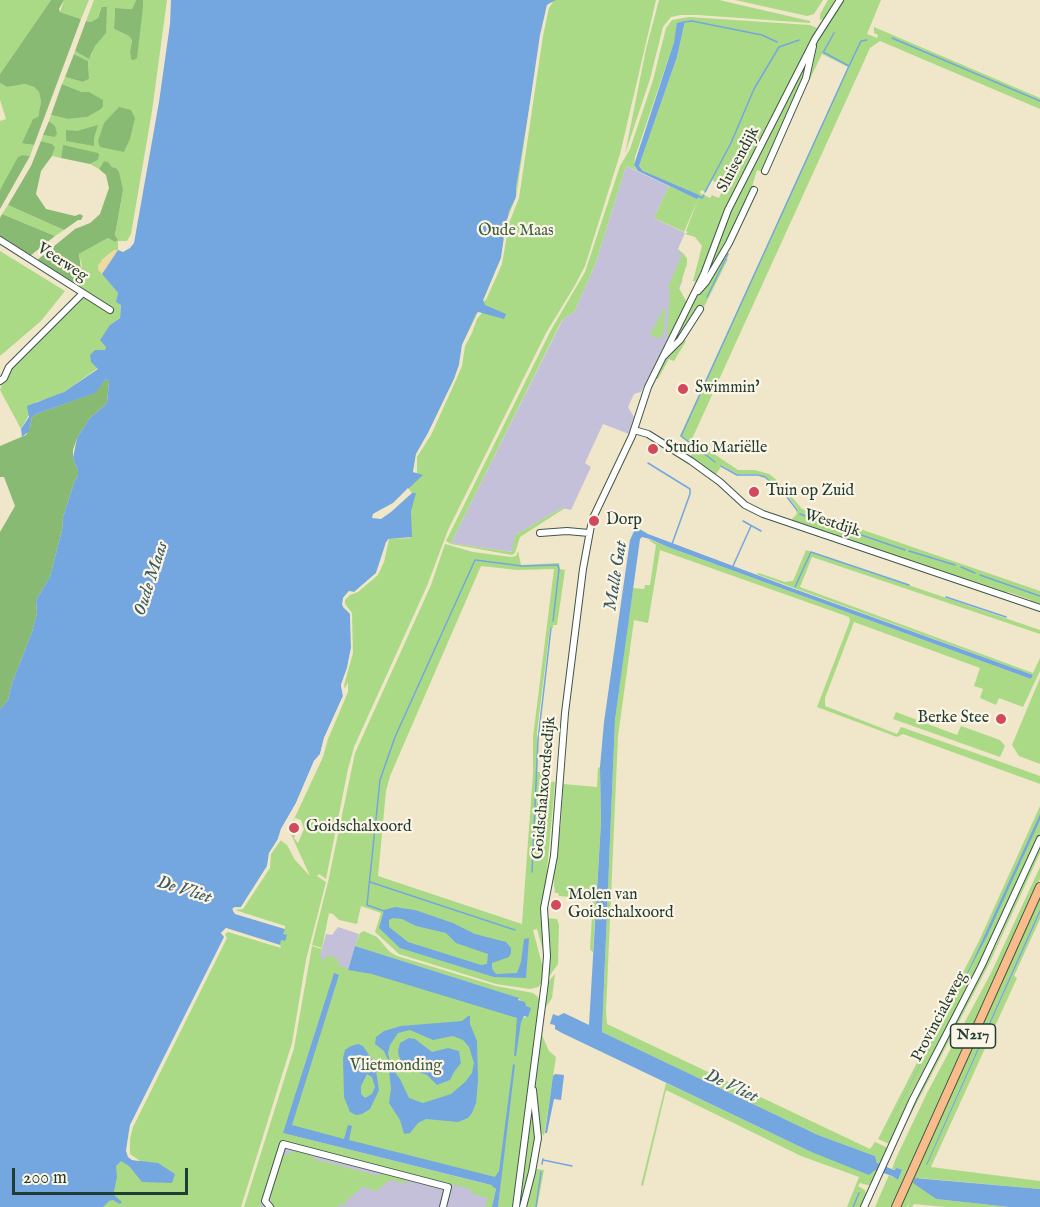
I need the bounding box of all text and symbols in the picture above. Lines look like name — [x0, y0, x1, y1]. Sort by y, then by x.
street label: Sluisendijk — [714, 124, 764, 196]
park label: Oude Maas — [478, 222, 554, 242]
street label: Veerweg — [33, 240, 91, 286]
place label: Swimmin' — [695, 379, 760, 399]
marker: Swimmin' — [676, 382, 690, 396]
place label: Studio Mariëlle — [665, 439, 767, 459]
marker: Studio Mariëlle — [646, 442, 660, 456]
place label: Tuin op Zuid — [766, 482, 854, 502]
marker: Tuin op Zuid — [747, 485, 761, 499]
street label: Westdijk — [801, 506, 863, 542]
place label: Dorp — [606, 511, 642, 531]
marker: Dorp — [587, 514, 601, 528]
water label: Oude Maas — [130, 539, 174, 619]
water label: Malle Gat — [601, 539, 633, 613]
place label: Berke Stee — [918, 709, 989, 729]
marker: Berke Stee — [994, 712, 1008, 726]
street label: Goidschalxoordsedijk — [529, 716, 561, 860]
place label: Goidschalxoord — [306, 818, 412, 838]
marker: Goidschalxoord — [287, 821, 301, 835]
water label: De Vliet — [154, 873, 214, 909]
place label: Molen van Goidschalxoord — [568, 886, 674, 924]
marker: Molen van Goidschalxoord — [549, 898, 563, 912]
street label: Provincialeweg — [908, 968, 972, 1066]
road number: N217 — [950, 1024, 996, 1048]
park label: Vlietmonding — [350, 1057, 442, 1077]
water label: De Vliet — [701, 1065, 761, 1109]
scale bar — [15, 1156, 190, 1194]
text: 200 m — [23, 1167, 67, 1190]

